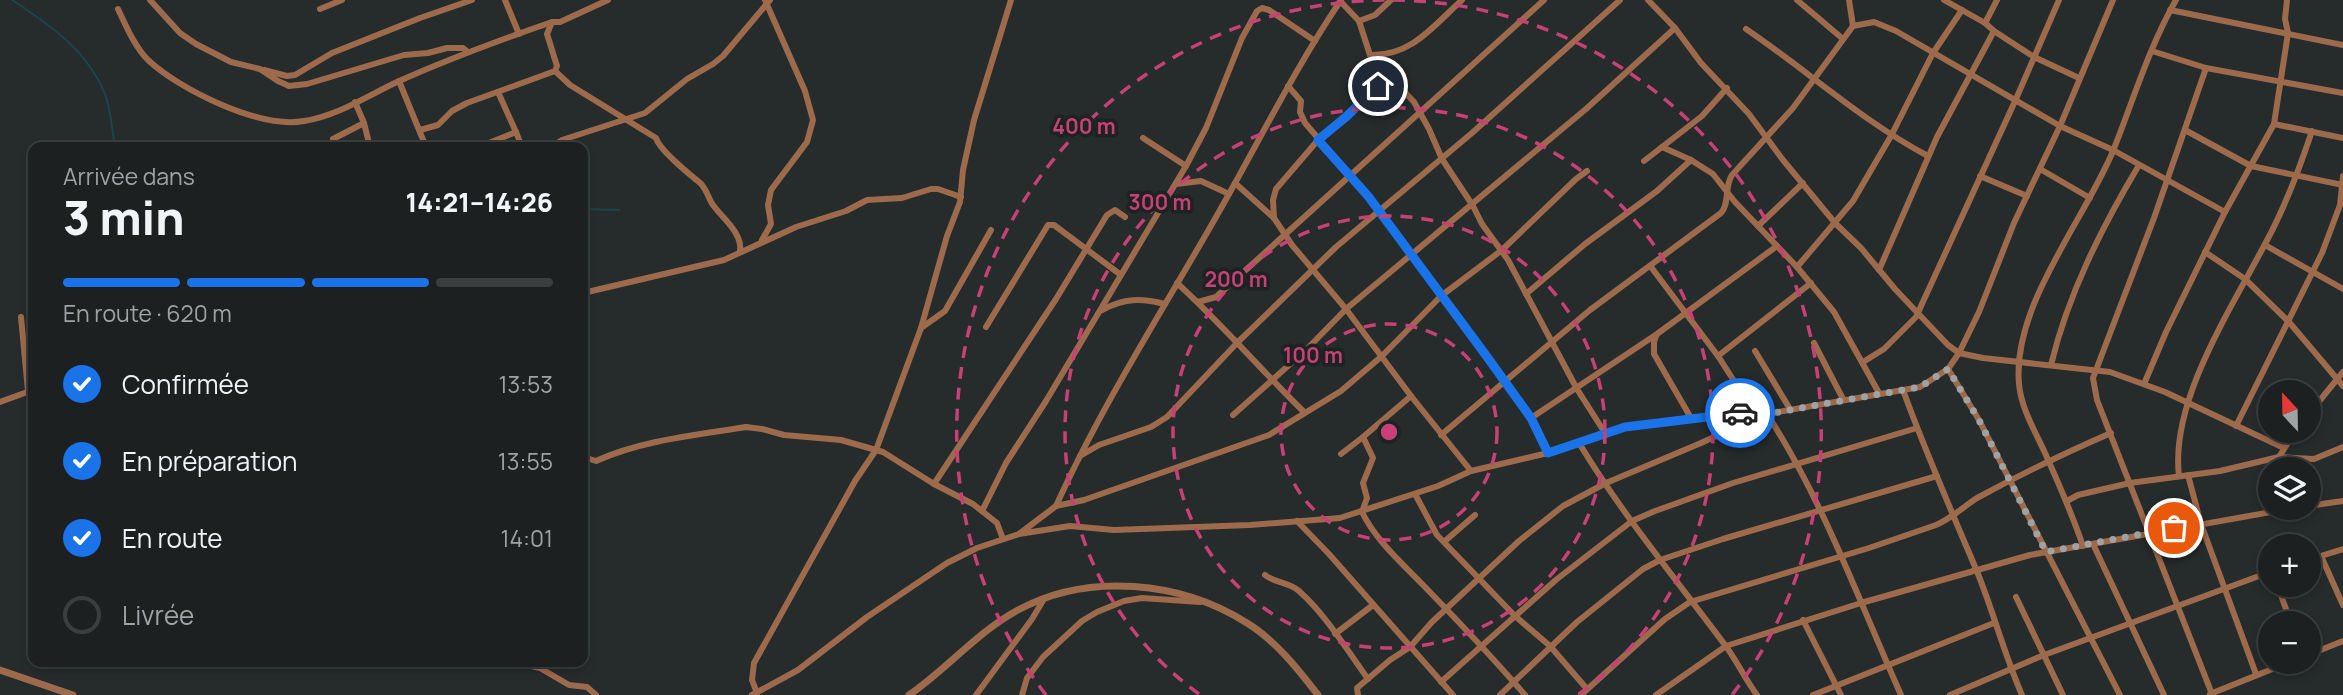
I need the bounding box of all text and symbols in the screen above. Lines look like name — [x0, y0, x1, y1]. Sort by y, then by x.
pin — [1348, 56, 1408, 116]
icon: home — [1359, 67, 1397, 105]
text: 400 m — [1052, 112, 1116, 140]
text: Arrivée dans — [63, 160, 195, 192]
text: 14:21–14:26 — [405, 184, 553, 220]
text: 3 min — [63, 186, 184, 249]
text: 300 m — [1129, 188, 1191, 216]
text: 200 m — [1204, 265, 1268, 293]
text: En route · 620 m — [63, 297, 232, 329]
text: 100 m — [1283, 341, 1343, 369]
icon: check — [63, 365, 101, 403]
text: Confirmée — [122, 366, 249, 402]
text: 13:53 — [498, 368, 553, 400]
courier — [1705, 378, 1775, 448]
north arrow — [2258, 380, 2320, 443]
map controls — [2258, 380, 2321, 674]
icon: car — [1721, 394, 1759, 432]
centre of rings — [1377, 420, 1401, 444]
icon: check — [63, 442, 101, 480]
text: En préparation — [122, 443, 297, 479]
text: 13:55 — [498, 445, 553, 477]
button: layers — [2258, 457, 2321, 520]
pin — [2144, 498, 2204, 558]
icon: bag — [2155, 509, 2193, 547]
icon: check — [63, 519, 101, 557]
text: En route — [122, 520, 223, 556]
text: 14:01 — [501, 522, 553, 554]
button: + — [2258, 534, 2321, 597]
text: Livrée — [122, 597, 194, 633]
button: − — [2258, 611, 2321, 674]

